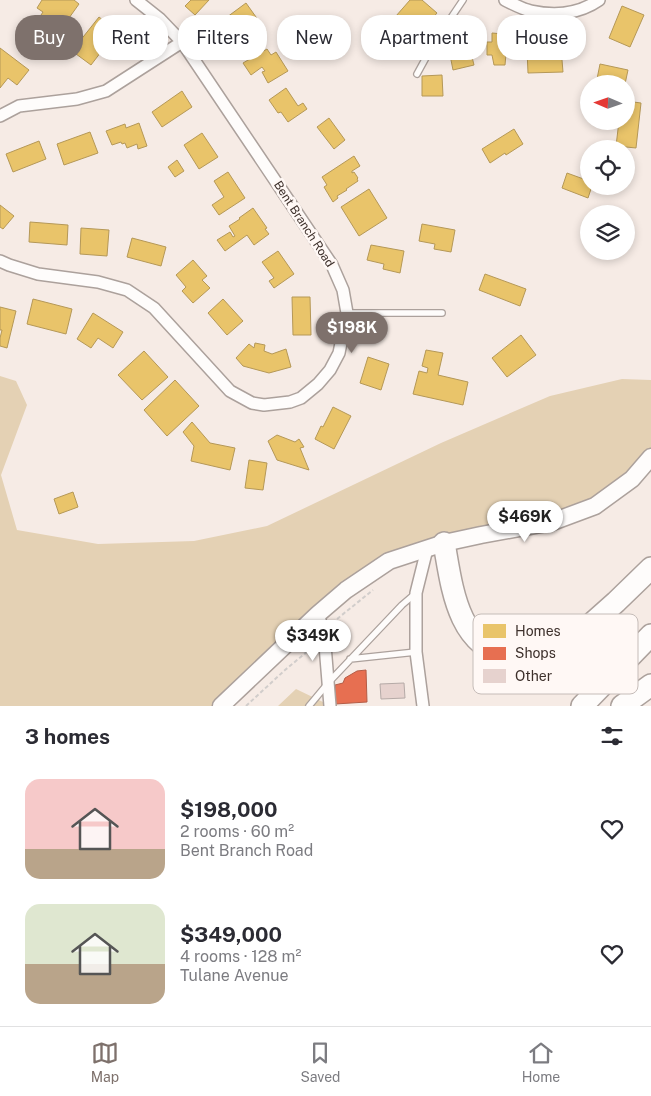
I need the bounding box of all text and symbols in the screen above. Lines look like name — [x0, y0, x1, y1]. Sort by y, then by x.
chip: Buy — [15, 15, 83, 60]
chip: Rent — [93, 15, 168, 60]
chip: Filters — [178, 15, 267, 60]
chip: New — [277, 15, 351, 60]
chip: Apartment — [361, 15, 487, 60]
chip: House — [497, 15, 586, 60]
north arrow — [580, 75, 635, 130]
map controls — [580, 75, 635, 260]
button: locate — [580, 140, 635, 195]
street label: Bent Branch Road — [271, 178, 337, 270]
button: layers — [580, 205, 635, 260]
pin: $198K — [317, 312, 387, 354]
text: $198K — [327, 318, 377, 337]
pin: $469K — [490, 500, 560, 543]
text: $469K — [498, 507, 552, 526]
legend — [473, 614, 638, 694]
pin: $349K — [278, 620, 348, 662]
text: Homes — [515, 623, 561, 639]
text: $349K — [286, 626, 340, 645]
text: Shops — [515, 645, 556, 661]
text: Other — [515, 668, 552, 684]
icon: filters — [598, 722, 626, 750]
text: 3 homes — [25, 724, 110, 749]
text: $198,000 — [180, 797, 277, 822]
icon: home — [65, 799, 125, 859]
icon: heart — [598, 815, 626, 843]
text: 2 rooms · 60 m² — [180, 822, 294, 841]
text: Bent Branch Road — [180, 841, 313, 860]
text: $349,000 — [180, 922, 282, 947]
icon: home — [65, 924, 125, 984]
icon: heart — [598, 940, 626, 968]
text: 4 rooms · 128 m² — [180, 947, 301, 966]
text: Tulane Avenue — [180, 966, 289, 985]
tab: Map — [91, 1039, 119, 1085]
tab: Saved — [300, 1039, 340, 1085]
tab: Home — [522, 1039, 560, 1085]

